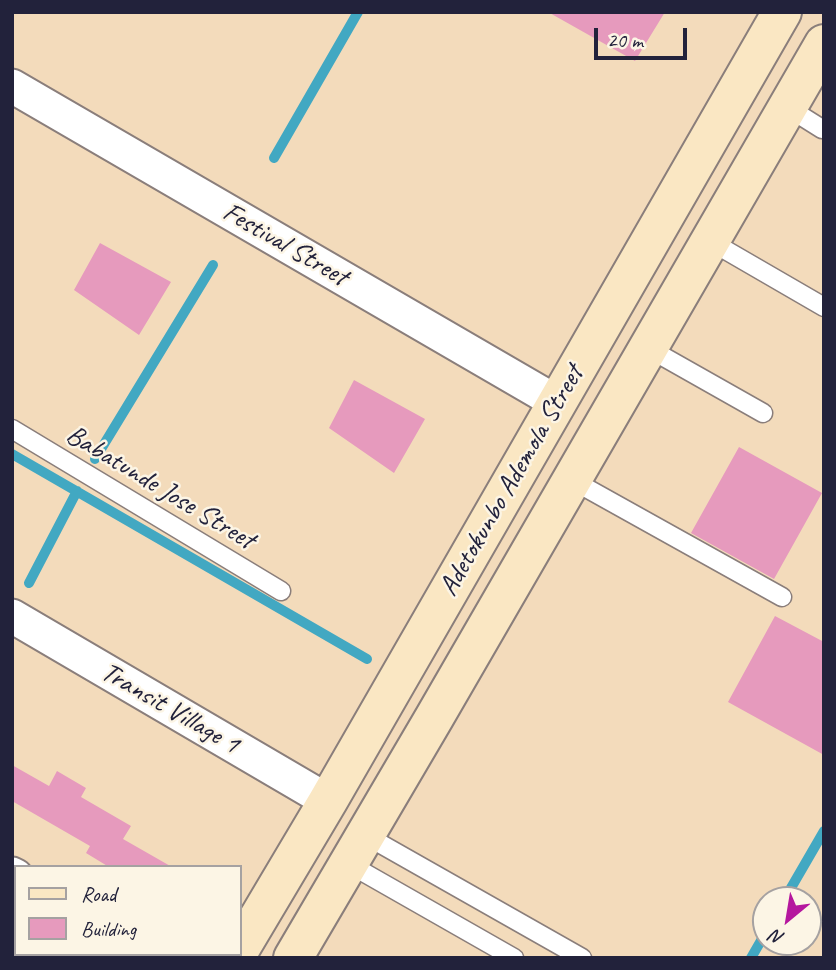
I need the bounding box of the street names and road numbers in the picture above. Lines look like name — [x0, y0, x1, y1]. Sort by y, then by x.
street label: Festival Street — [217, 196, 353, 294]
street label: Adetokunbo Ademola Street — [432, 360, 592, 602]
street label: Babatunde Jose Street — [60, 419, 260, 557]
street label: Transit Village 1 — [95, 656, 245, 762]

